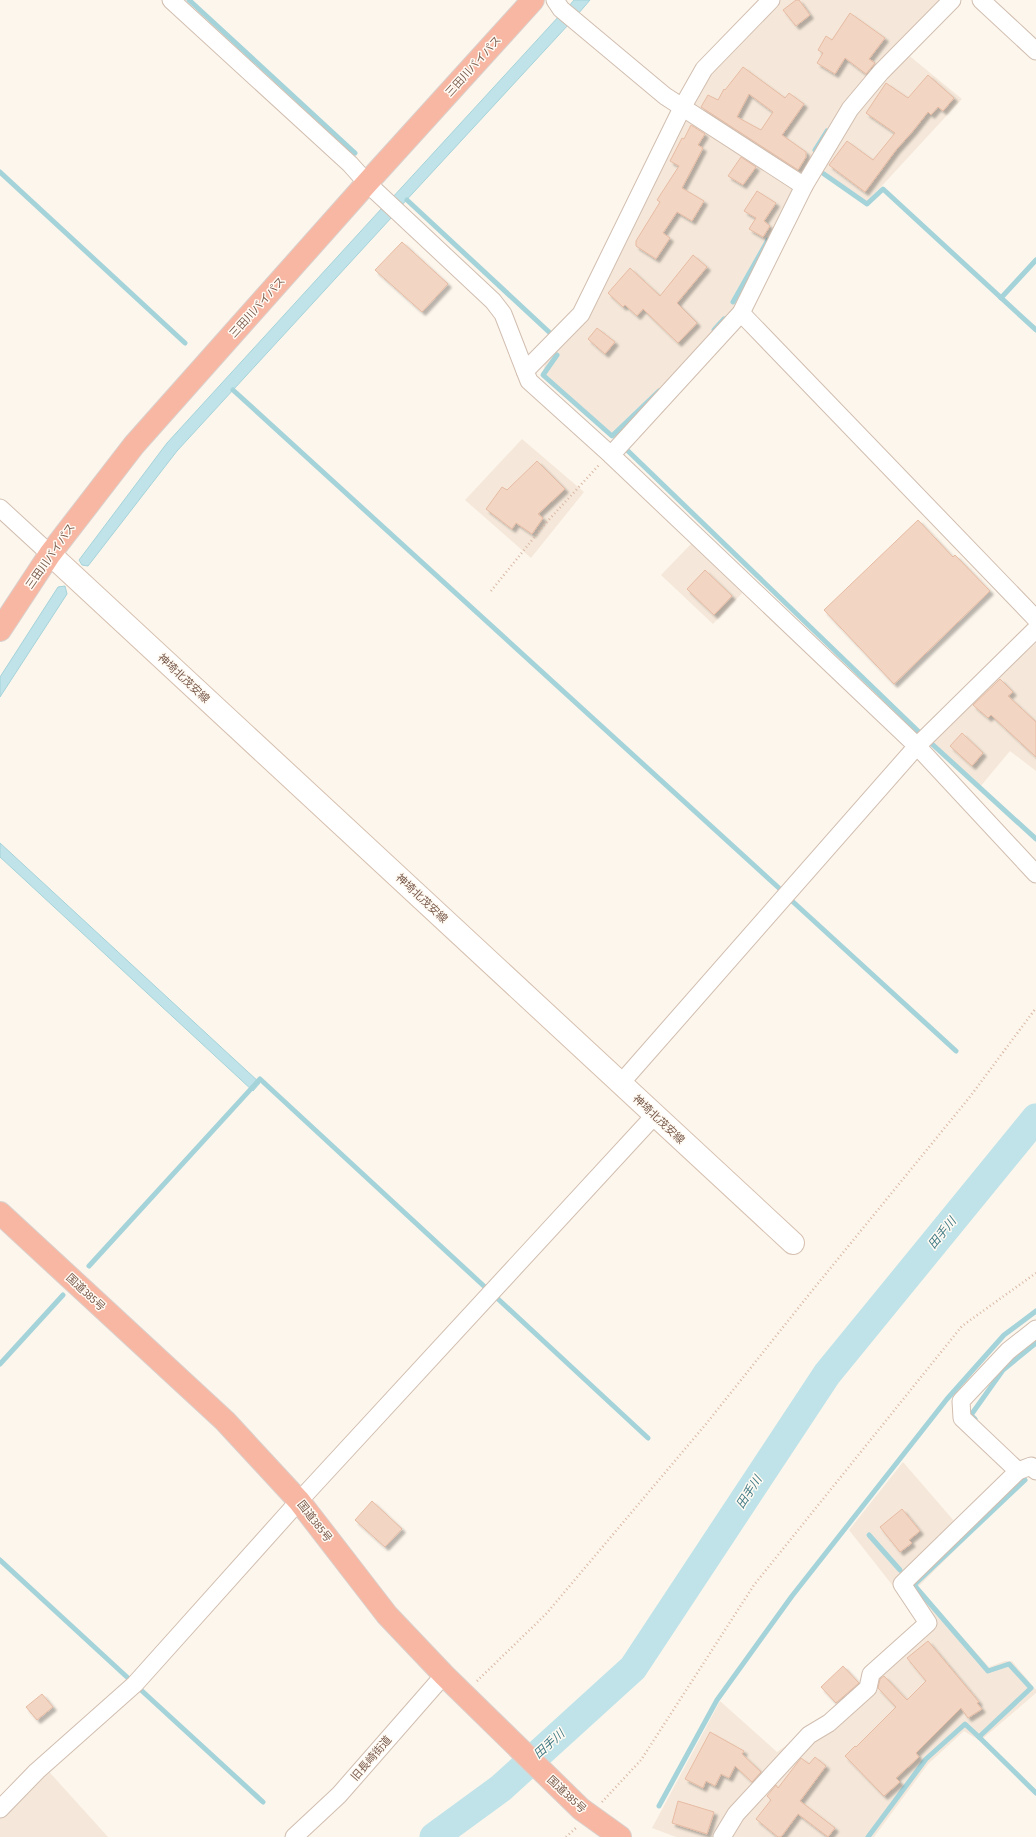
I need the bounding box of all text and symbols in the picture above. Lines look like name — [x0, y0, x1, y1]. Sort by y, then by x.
street label: 三田川バイパス — [443, 33, 504, 99]
street label: 三田川バイパス — [227, 274, 288, 340]
street label: 三田川バイパス — [23, 521, 78, 591]
street label: 神埼北茂安線 — [155, 651, 212, 706]
street label: 神埼北茂安線 — [393, 871, 450, 926]
street label: 神埼北茂安線 — [630, 1092, 687, 1147]
water label: 田手川 — [925, 1213, 960, 1251]
street label: 国道385号 — [63, 1271, 108, 1314]
water label: 田手川 — [733, 1471, 766, 1511]
street label: 国道385号 — [295, 1498, 335, 1544]
water label: 田手川 — [531, 1725, 569, 1761]
street label: 旧長崎街道 — [348, 1733, 394, 1783]
street label: 国道385号 — [544, 1773, 589, 1816]

